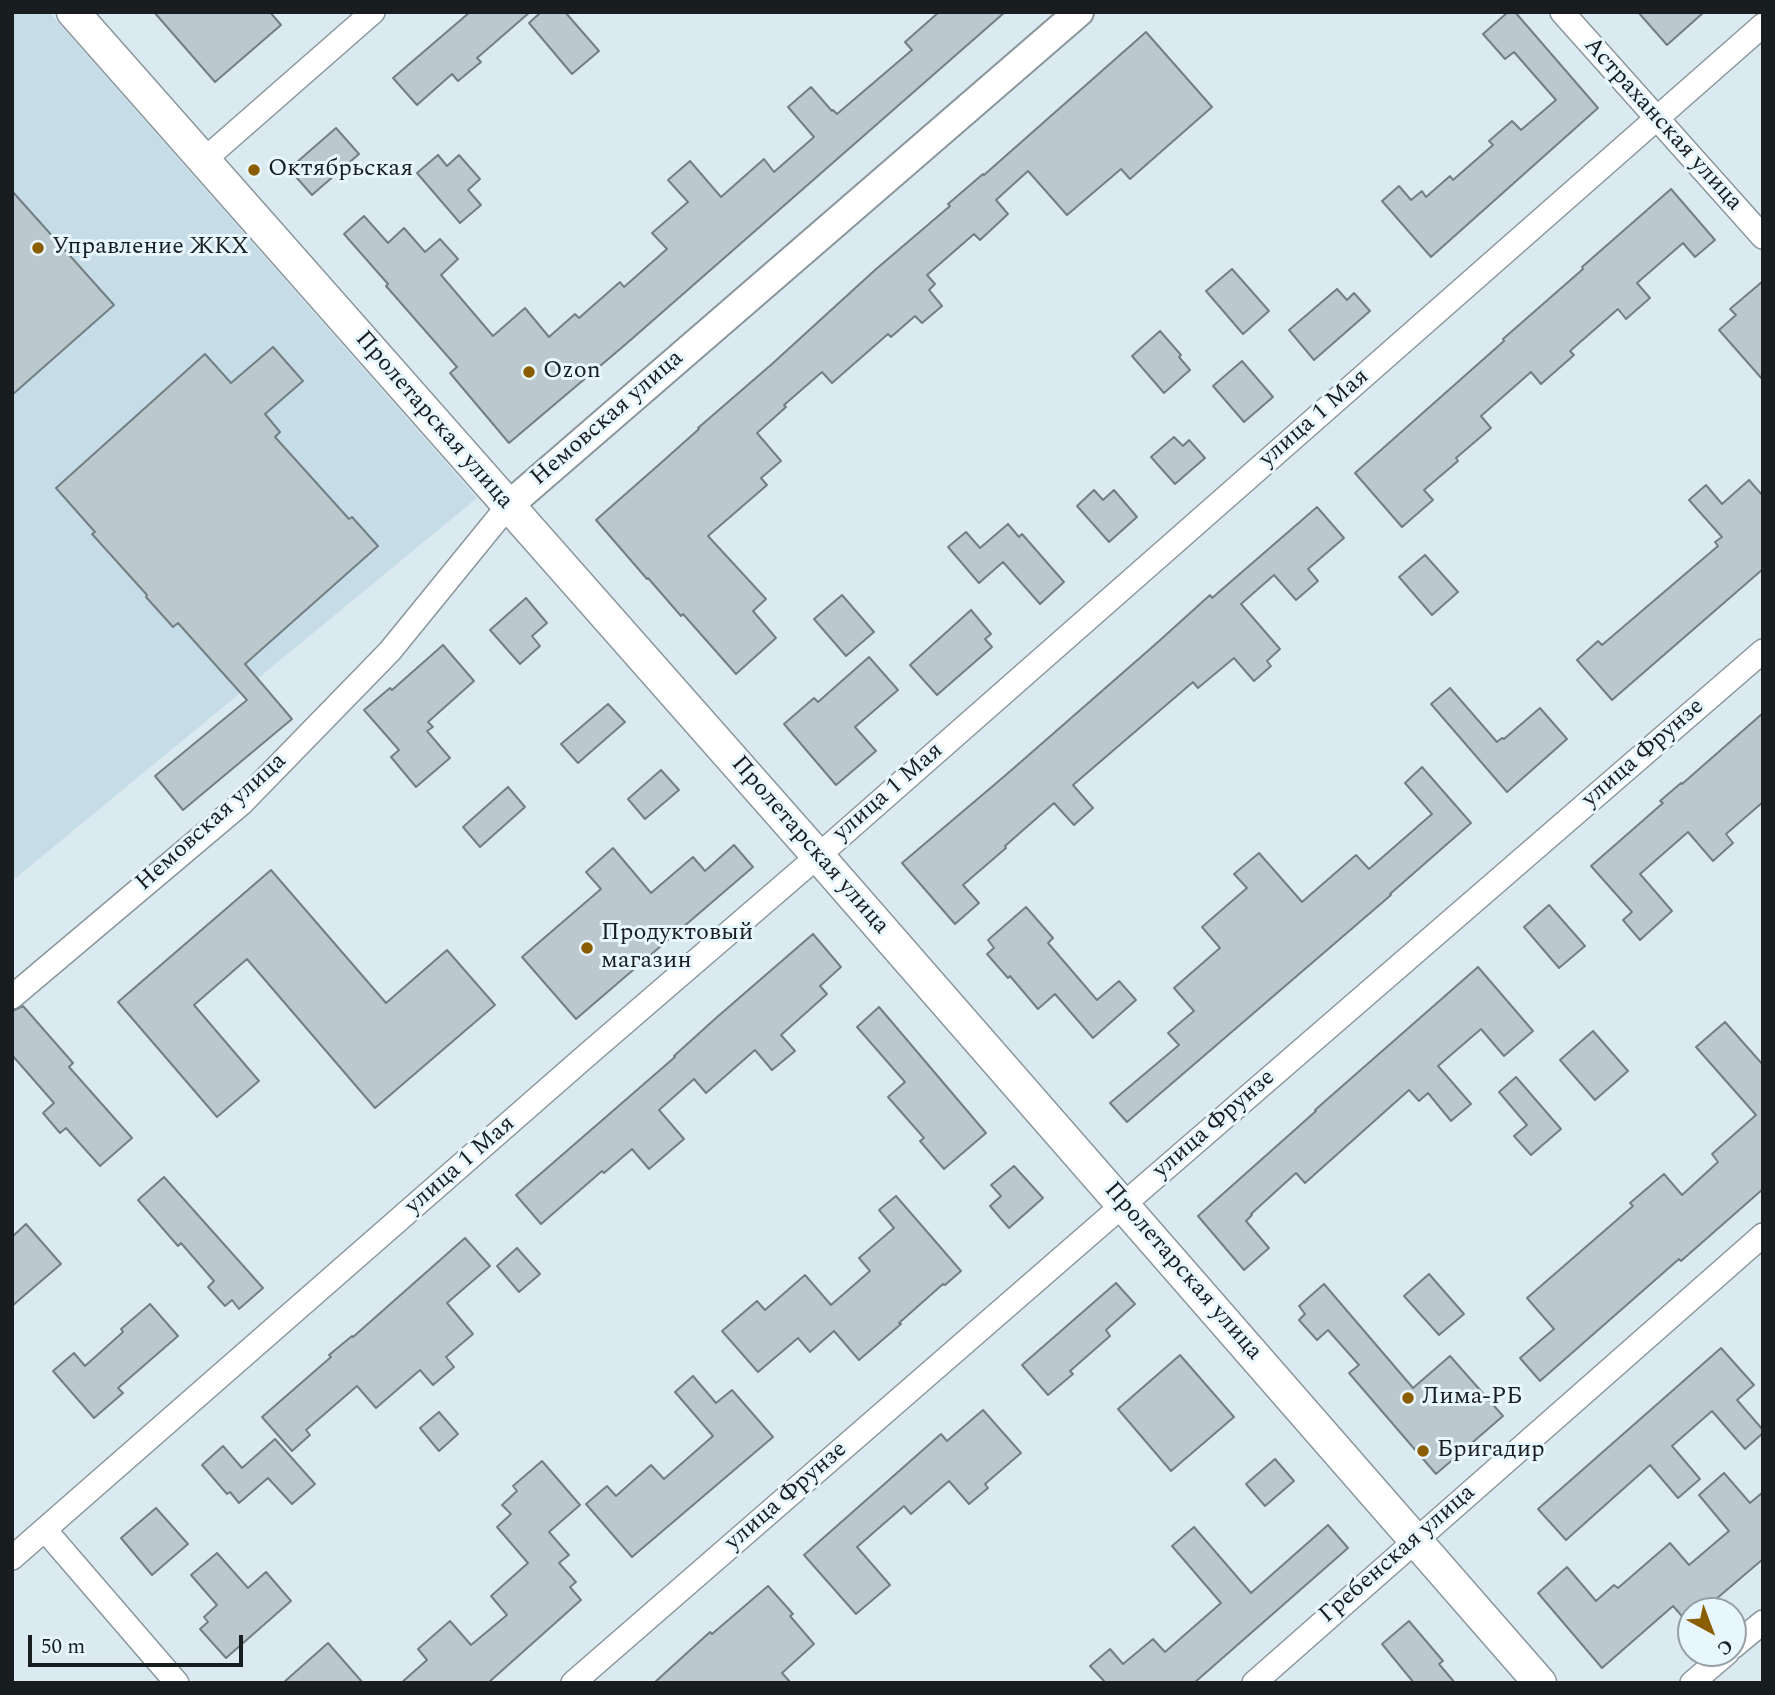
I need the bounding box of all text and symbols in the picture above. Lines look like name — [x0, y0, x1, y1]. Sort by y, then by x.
street label: Астраханская улица — [1576, 32, 1748, 218]
place label: Октябрьская — [268, 156, 413, 184]
marker: Октябрьская — [246, 162, 262, 178]
place label: Управление ЖКХ — [52, 234, 249, 262]
marker: Управление ЖКХ — [30, 240, 46, 256]
street label: Пролетарская улица — [348, 326, 518, 516]
street label: Немовская улица — [526, 345, 690, 493]
place label: Ozon — [543, 358, 601, 386]
street label: улица 1 Мая — [1254, 363, 1376, 475]
marker: Ozon — [521, 364, 537, 380]
street label: улица Фрунзе — [1577, 693, 1711, 815]
street label: улица 1 Мая — [828, 737, 950, 849]
street label: Немовская улица — [131, 748, 293, 898]
street label: Пролетарская улица — [724, 751, 894, 941]
place label: Продуктовый магазин — [601, 920, 753, 976]
marker: Продуктовый магазин — [579, 940, 595, 956]
street label: улица Фрунзе — [1148, 1064, 1282, 1186]
street label: улица 1 Мая — [400, 1110, 522, 1222]
street label: Пролетарская улица — [1097, 1177, 1267, 1367]
place label: Лима-РБ — [1422, 1384, 1522, 1412]
marker: Лима-РБ — [1400, 1390, 1416, 1406]
street label: улица Фрунзе — [720, 1436, 854, 1558]
place label: Бригадир — [1437, 1437, 1545, 1465]
marker: Бригадир — [1415, 1443, 1431, 1459]
street label: Гребенская улица — [1314, 1479, 1482, 1631]
north arrow — [1677, 1597, 1747, 1667]
scale bar — [32, 1622, 247, 1666]
text: 50 m — [41, 1631, 85, 1663]
text: С — [1710, 1631, 1739, 1662]

